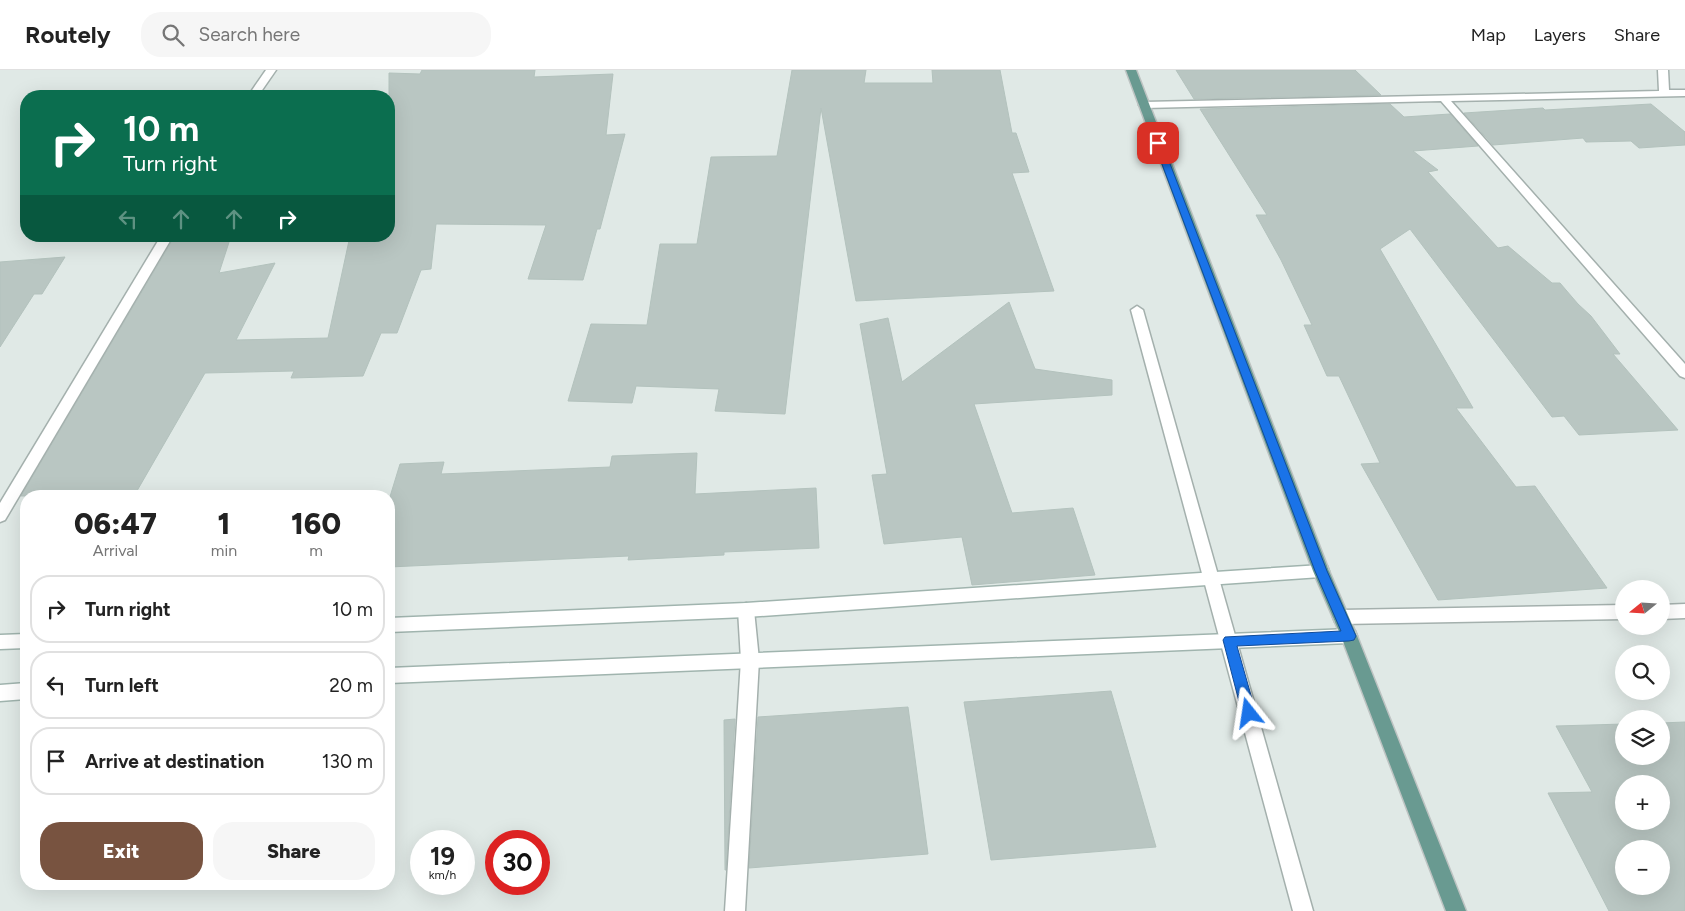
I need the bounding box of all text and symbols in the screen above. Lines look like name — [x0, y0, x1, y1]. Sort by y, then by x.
search box — [141, 12, 491, 57]
text: Routely — [25, 20, 111, 49]
icon: search — [159, 21, 187, 49]
text: Search here — [199, 23, 300, 46]
text: Map — [1471, 24, 1506, 46]
text: Layers — [1534, 24, 1586, 46]
text: Share — [1614, 24, 1660, 46]
text: 10 m — [123, 108, 199, 150]
icon: right — [40, 110, 105, 175]
pin — [1137, 122, 1179, 164]
icon: arrive — [1144, 129, 1172, 157]
text: Turn right — [123, 150, 218, 177]
icon: left — [114, 205, 142, 233]
icon: ahead — [167, 205, 195, 233]
icon: ahead — [220, 205, 248, 233]
icon: right — [273, 205, 301, 233]
text: 06:47 — [74, 505, 157, 542]
text: 1 — [218, 505, 230, 542]
text: 160 — [291, 505, 341, 542]
text: Arrival — [93, 541, 138, 560]
text: min — [211, 541, 237, 560]
text: m — [309, 541, 323, 560]
north arrow — [1615, 580, 1670, 635]
map controls — [1615, 580, 1670, 895]
icon: right — [42, 595, 70, 623]
text: Turn right — [85, 598, 171, 621]
text: 10 m — [332, 598, 373, 621]
button: search — [1615, 645, 1670, 700]
icon: left — [42, 671, 70, 699]
text: Turn left — [85, 674, 159, 697]
text: 20 m — [329, 674, 373, 697]
position arrow — [1222, 686, 1274, 738]
button: layers — [1615, 710, 1670, 765]
icon: arrive — [42, 747, 70, 775]
text: Arrive at destination — [85, 750, 264, 773]
text: 130 m — [322, 750, 373, 773]
button: + — [1615, 775, 1670, 830]
button: Exit — [40, 822, 203, 880]
button: Share — [213, 822, 375, 880]
speed limit sign: 30 — [485, 830, 550, 895]
button: − — [1615, 840, 1670, 895]
text: 19 — [430, 841, 455, 871]
text: km/h — [429, 868, 456, 882]

